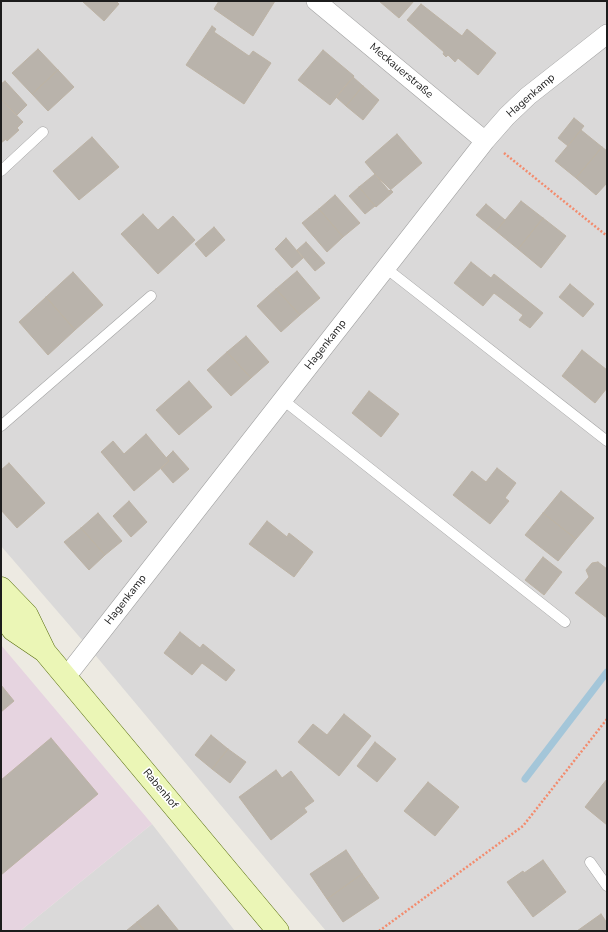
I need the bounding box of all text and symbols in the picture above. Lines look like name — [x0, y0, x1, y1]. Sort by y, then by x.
street label: Meckauerstraße — [367, 41, 435, 101]
street label: Hagenkamp — [504, 71, 558, 121]
street label: Hagenkamp — [302, 317, 350, 373]
street label: Hagenkamp — [102, 572, 150, 628]
street label: Rabenhof — [140, 767, 180, 811]

